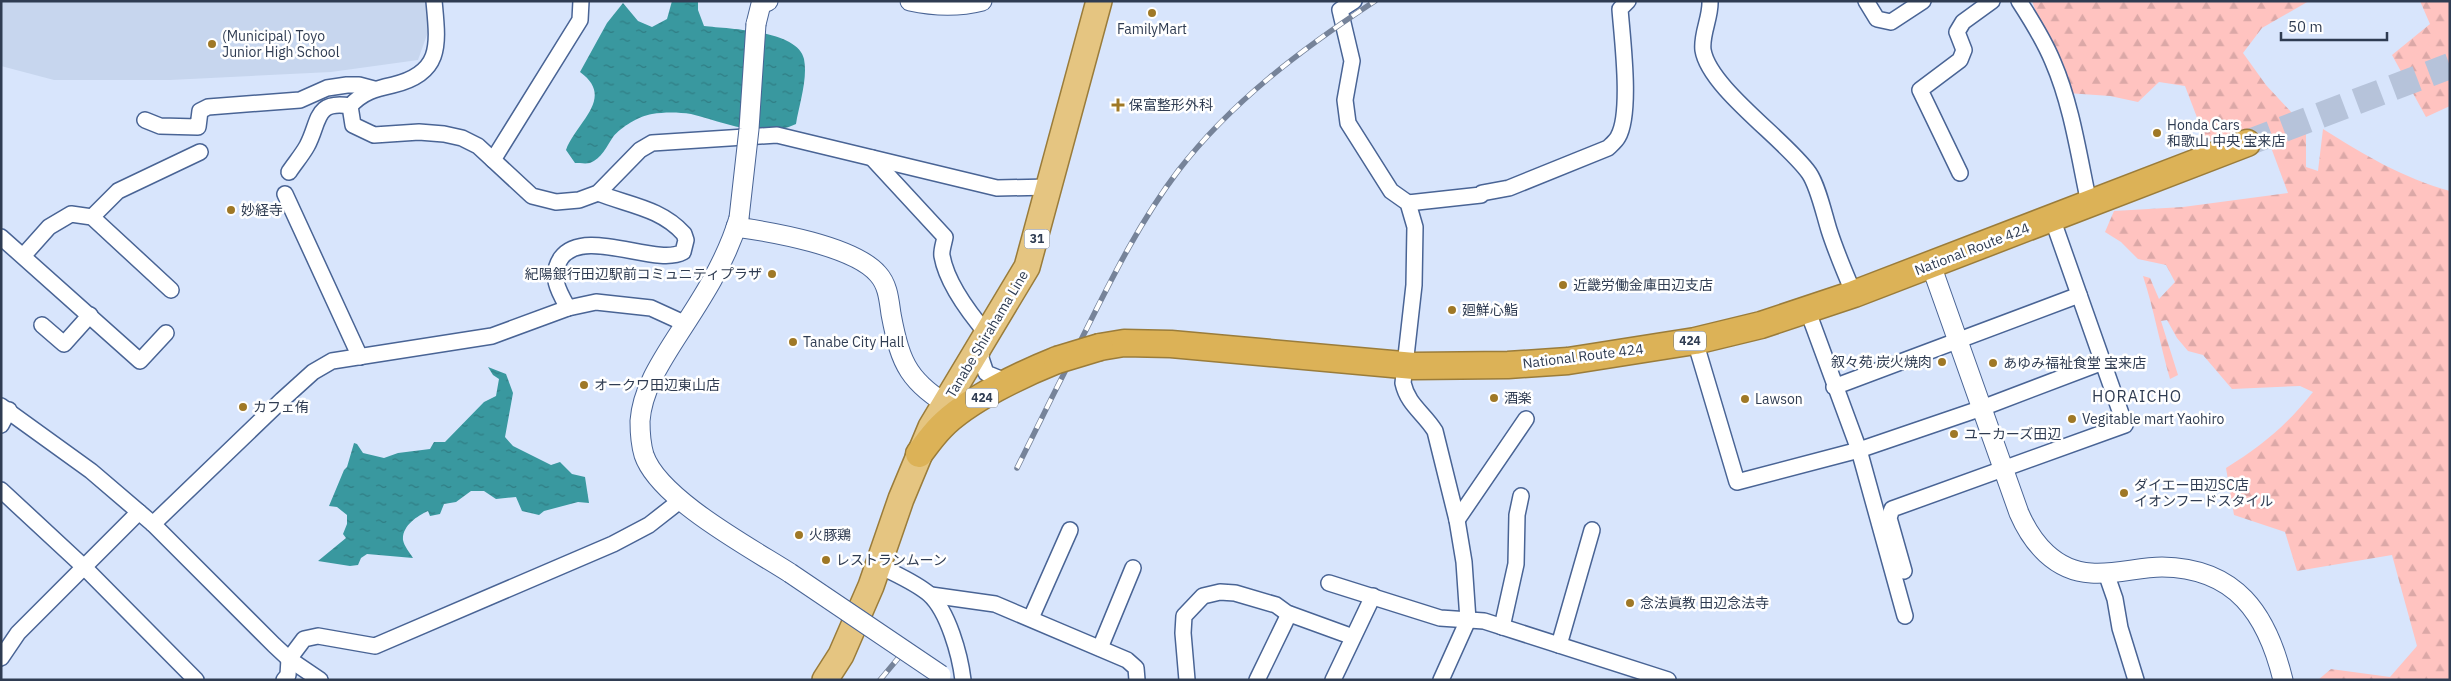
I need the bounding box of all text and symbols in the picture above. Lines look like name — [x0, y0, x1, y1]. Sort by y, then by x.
marker: FamilyMart — [1146, 7, 1158, 19]
scale bar — [2281, 10, 2387, 42]
text: 50 m — [2288, 17, 2323, 36]
place label: FamilyMart — [1117, 20, 1187, 38]
place label: (Municipal) Toyo Junior High School — [222, 27, 340, 61]
marker: (Municipal) Toyo Junior High School — [206, 38, 218, 50]
place label: 保富整形外科 — [1129, 96, 1213, 114]
marker: 保富整形外科 — [1111, 98, 1125, 112]
place label: Honda Cars 和歌山 中央 宝来店 — [2167, 116, 2286, 150]
marker: Honda Cars 和歌山 中央 宝来店 — [2151, 127, 2163, 139]
place label: 妙経寺 — [241, 201, 283, 219]
marker: 妙経寺 — [225, 204, 237, 216]
street label: National Route 424 — [1912, 219, 2032, 279]
road number: 31 — [1024, 230, 1050, 248]
place label: 紀陽銀行田辺駅前コミュニティプラザ — [525, 265, 762, 283]
street label: Tanabe Shirahama Line — [942, 267, 1032, 401]
marker: 紀陽銀行田辺駅前コミュニティプラザ — [766, 268, 778, 280]
place label: 近畿労働金庫田辺支店 — [1573, 276, 1713, 294]
marker: 近畿労働金庫田辺支店 — [1557, 279, 1569, 291]
place label: 廻鮮心鮨 — [1462, 301, 1518, 319]
marker: 廻鮮心鮨 — [1446, 304, 1458, 316]
road number: 424 — [1674, 332, 1706, 351]
place label: Tanabe City Hall — [803, 333, 905, 351]
marker: Tanabe City Hall — [787, 336, 799, 348]
street label: National Route 424 — [1521, 340, 1645, 372]
place label: 叙々苑 炭火焼肉 — [1831, 353, 1932, 371]
place label: あゆみ福祉食堂 宝来店 — [2003, 354, 2146, 372]
marker: 叙々苑 炭火焼肉 — [1936, 356, 1948, 368]
marker: あゆみ福祉食堂 宝来店 — [1987, 357, 1999, 369]
place label: オークワ田辺東山店 — [594, 376, 720, 394]
marker: オークワ田辺東山店 — [578, 379, 590, 391]
district label: HORAICHO — [2092, 386, 2182, 406]
road number: 424 — [966, 388, 998, 408]
place label: 酒楽 — [1504, 389, 1532, 407]
place label: Lawson — [1755, 390, 1803, 408]
marker: 酒楽 — [1488, 392, 1500, 404]
marker: Lawson — [1739, 393, 1751, 405]
place label: カフェ侑 — [253, 398, 309, 416]
marker: カフェ侑 — [237, 401, 249, 413]
place label: Vegitable mart Yaohiro — [2082, 410, 2225, 428]
marker: Vegitable mart Yaohiro — [2066, 413, 2078, 425]
place label: ユーカーズ田辺 — [1964, 425, 2061, 443]
marker: ユーカーズ田辺 — [1948, 428, 1960, 440]
place label: ダイエー田辺SC店 イオンフードスタイル — [2134, 476, 2274, 510]
marker: ダイエー田辺SC店 イオンフードスタイル — [2118, 487, 2130, 499]
place label: 火豚鶏 — [809, 526, 851, 544]
marker: 火豚鶏 — [793, 529, 805, 541]
place label: レストランムーン — [836, 551, 947, 569]
marker: レストランムーン — [820, 554, 832, 566]
place label: 念法眞教 田辺念法寺 — [1640, 594, 1769, 612]
marker: 念法眞教 田辺念法寺 — [1624, 597, 1636, 609]

